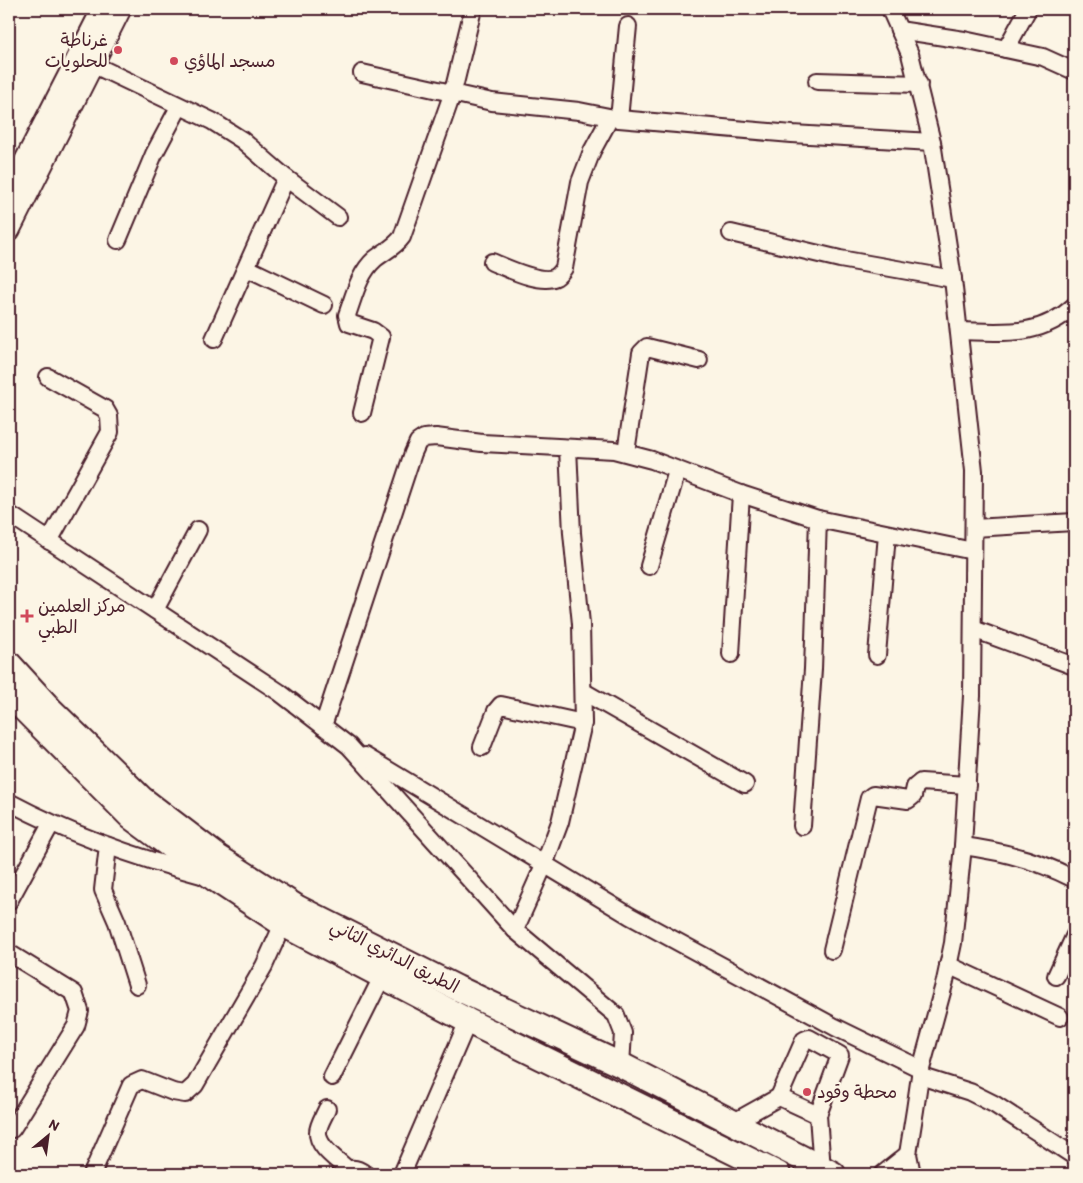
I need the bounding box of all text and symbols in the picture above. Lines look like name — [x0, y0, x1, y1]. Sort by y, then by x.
place label: غرناطة للحلويات — [45, 29, 108, 73]
marker: غرناطة للحلويات — [112, 44, 124, 56]
place label: مسجد الماؤي — [184, 50, 275, 74]
marker: مسجد الماؤي — [168, 55, 180, 67]
place label: مركز العلمين الطبي — [38, 595, 126, 643]
marker: مركز العلمين الطبي — [20, 609, 34, 623]
street label: الطريق الدائري الثاني — [325, 914, 463, 1002]
place label: محطة وقود — [817, 1081, 897, 1103]
marker: محطة وقود — [801, 1086, 813, 1098]
north arrow — [22, 1110, 72, 1160]
text: N — [46, 1115, 62, 1135]

